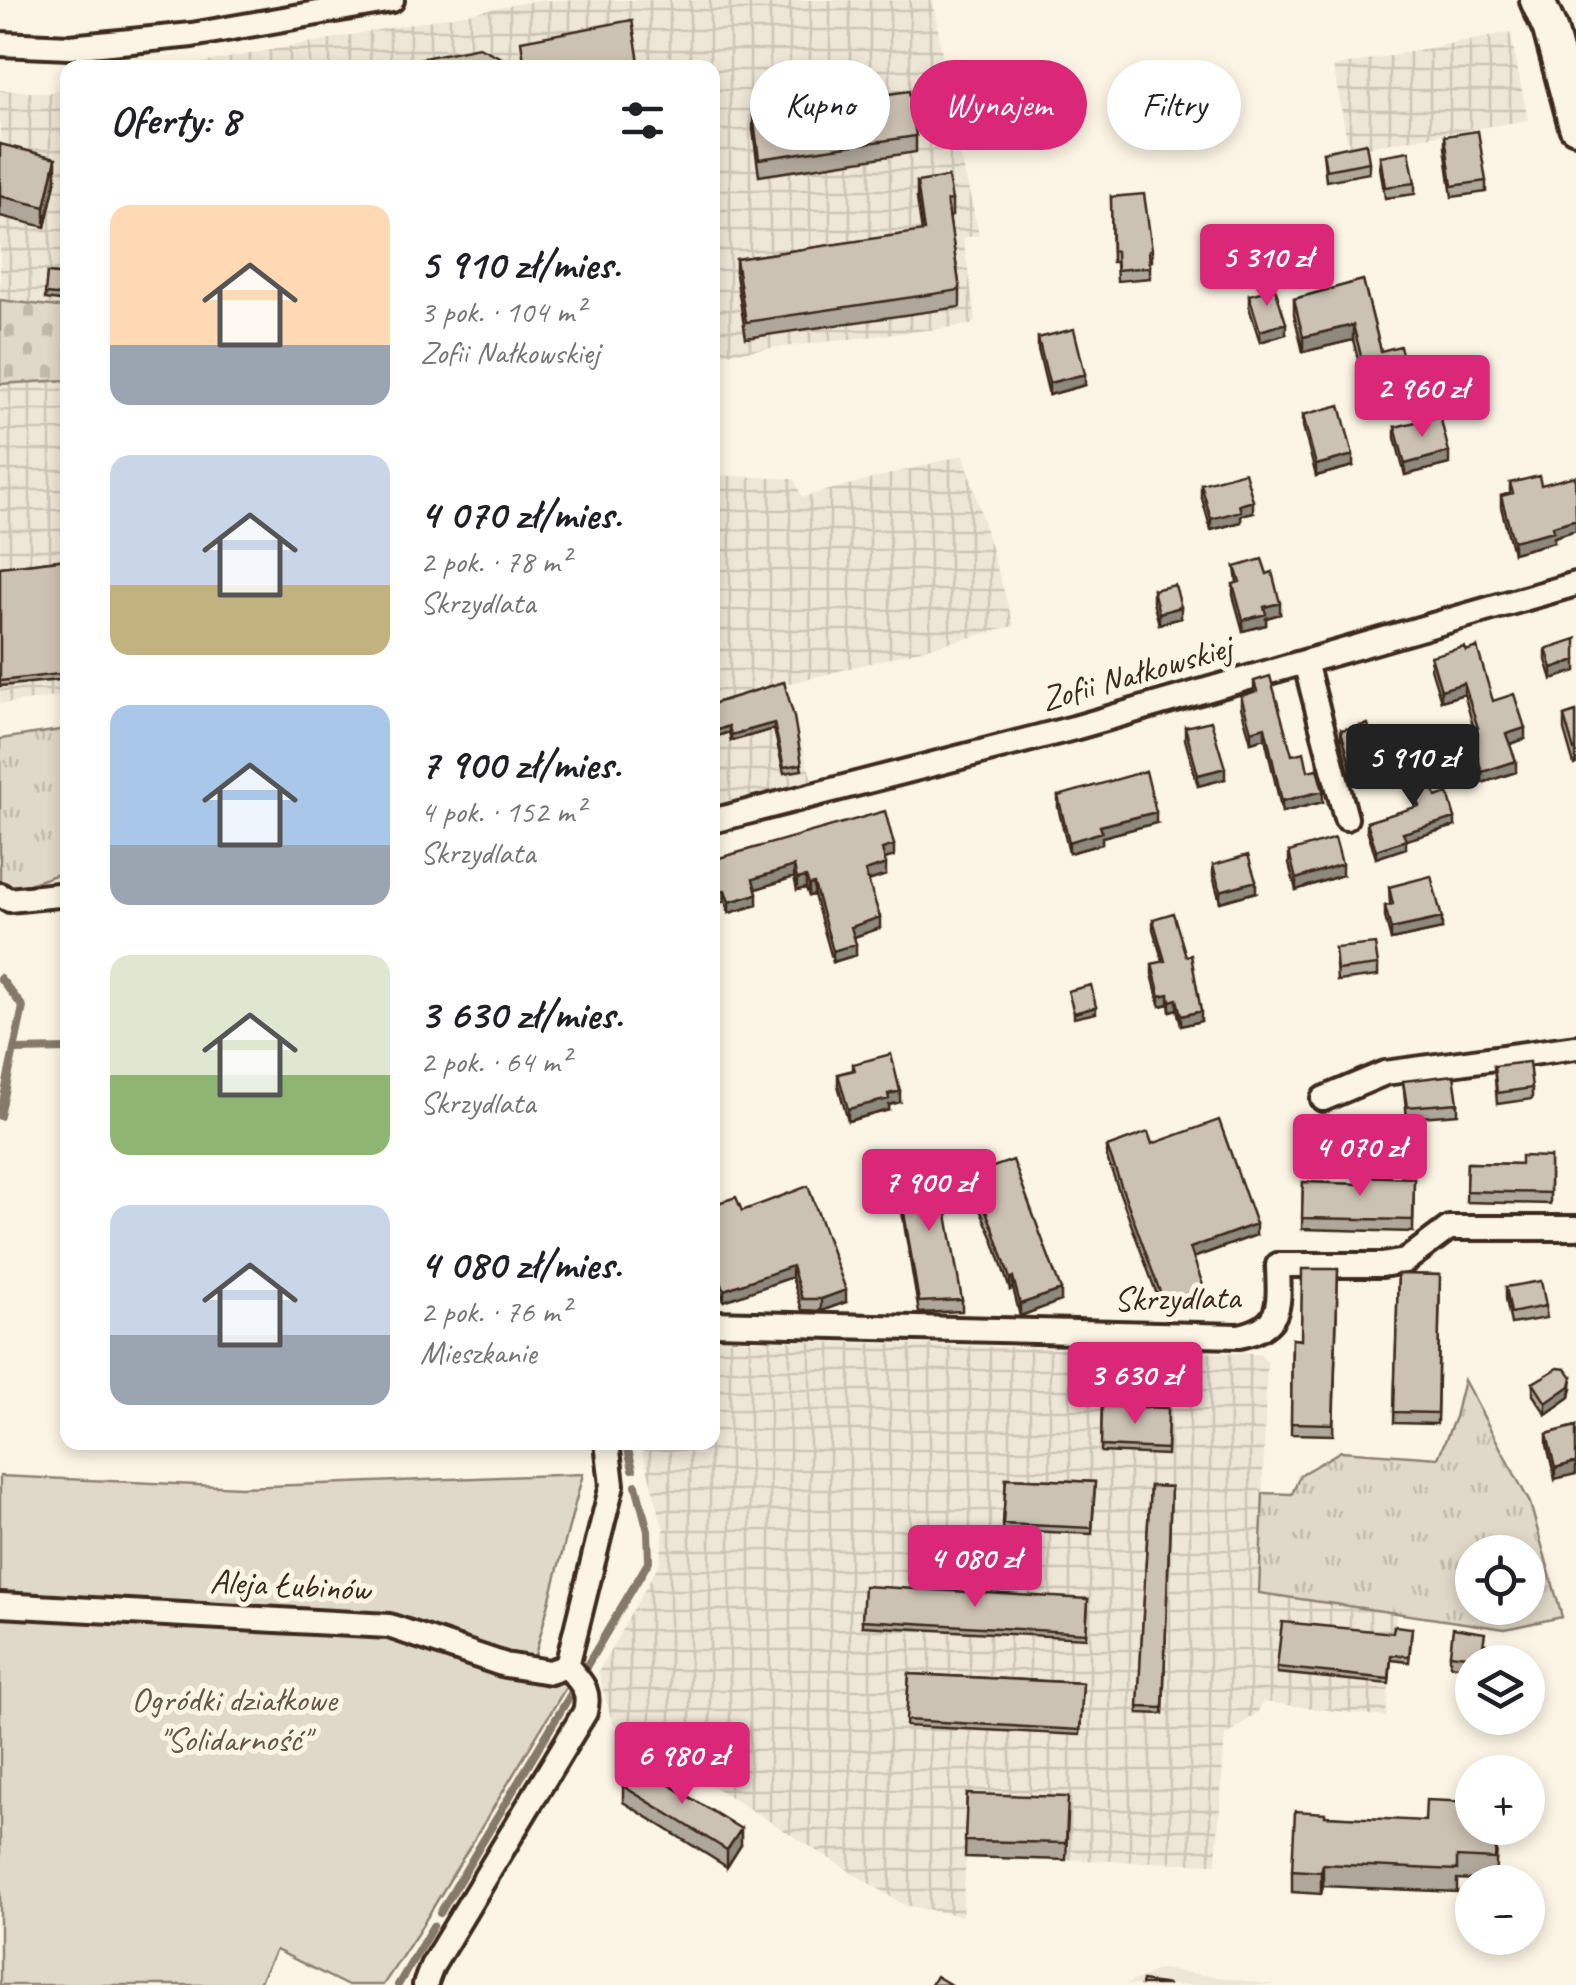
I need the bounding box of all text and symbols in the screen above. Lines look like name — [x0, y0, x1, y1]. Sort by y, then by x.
chip: Kupno — [750, 60, 890, 150]
chip: Wynajem — [910, 60, 1087, 150]
chip: Filtry — [1107, 60, 1241, 150]
icon: filters — [615, 93, 670, 148]
text: Oferty: 8 — [110, 94, 239, 147]
pin: 5 310 zł — [1164, 224, 1370, 309]
text: 5 310 zł — [1222, 236, 1312, 277]
text: 5 910 zł/mies. — [420, 238, 620, 291]
icon: home — [190, 245, 310, 365]
text: 3 pok. · 104 m² — [420, 291, 584, 332]
text: Zofii Nałkowskiej — [420, 332, 599, 373]
pin: 2 960 zł — [1319, 355, 1525, 440]
text: 2 960 zł — [1377, 367, 1467, 408]
text: 4 070 zł/mies. — [420, 488, 621, 541]
icon: home — [190, 495, 310, 615]
text: 2 pok. · 78 m² — [420, 541, 570, 582]
text: Skrzydlata — [420, 582, 535, 623]
street label: Zofii Nałkowskiej — [1036, 623, 1241, 722]
pin: 5 910 zł — [1310, 724, 1516, 809]
text: 5 910 zł — [1368, 736, 1458, 777]
text: 7 900 zł/mies. — [420, 738, 621, 791]
icon: home — [190, 745, 310, 865]
text: 4 pok. · 152 m² — [420, 791, 584, 832]
text: Skrzydlata — [420, 832, 535, 873]
text: 3 630 zł/mies. — [420, 988, 623, 1041]
icon: home — [190, 995, 310, 1115]
text: 2 pok. · 64 m² — [420, 1041, 570, 1082]
text: Skrzydlata — [420, 1082, 535, 1123]
pin: 4 070 zł — [1257, 1114, 1463, 1199]
text: 4 070 zł — [1315, 1126, 1405, 1167]
pin: 7 900 zł — [826, 1149, 1032, 1234]
text: 7 900 zł — [884, 1161, 974, 1202]
text: 4 080 zł/mies. — [420, 1238, 622, 1291]
icon: home — [190, 1245, 310, 1365]
street label: Skrzydlata — [1113, 1274, 1242, 1322]
text: 2 pok. · 76 m² — [420, 1291, 570, 1332]
text: Mieszkanie — [420, 1332, 536, 1373]
pin: 3 630 zł — [1032, 1342, 1238, 1427]
text: 3 630 zł — [1089, 1354, 1181, 1395]
pin: 4 080 zł — [872, 1525, 1078, 1610]
map controls — [1455, 1535, 1545, 1955]
button: locate — [1455, 1535, 1545, 1625]
text: 4 080 zł — [930, 1537, 1020, 1578]
street label: Aleja Łubinów — [209, 1558, 374, 1612]
button: layers — [1455, 1645, 1545, 1735]
park label: Ogródki działkowe "Solidarność" — [131, 1677, 339, 1762]
pin: 6 980 zł — [579, 1722, 785, 1807]
text: 6 980 zł — [637, 1734, 727, 1775]
button: + — [1455, 1755, 1545, 1845]
button: − — [1455, 1865, 1545, 1955]

